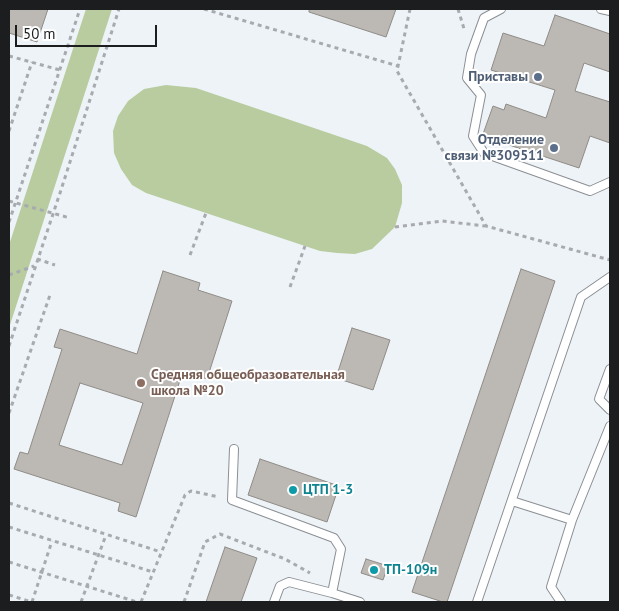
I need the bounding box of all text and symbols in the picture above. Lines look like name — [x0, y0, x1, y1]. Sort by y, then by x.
scale bar — [18, 15, 160, 47]
text: 50 m — [23, 24, 56, 43]
place label: Приставы — [468, 69, 528, 85]
marker: Приставы — [532, 71, 544, 83]
place label: Отделение связи №309511 — [445, 132, 544, 164]
marker: Отделение связи №309511 — [548, 142, 560, 154]
place label: Средняя общеобразовательная школа №20 — [151, 367, 345, 400]
marker: Средняя общеобразовательная школа №20 — [135, 377, 147, 389]
place label: ЦТП 1-3 — [303, 482, 353, 498]
marker: ЦТП 1-3 — [287, 484, 299, 496]
place label: ТП-109н — [384, 562, 437, 578]
marker: ТП-109н — [368, 564, 380, 576]

